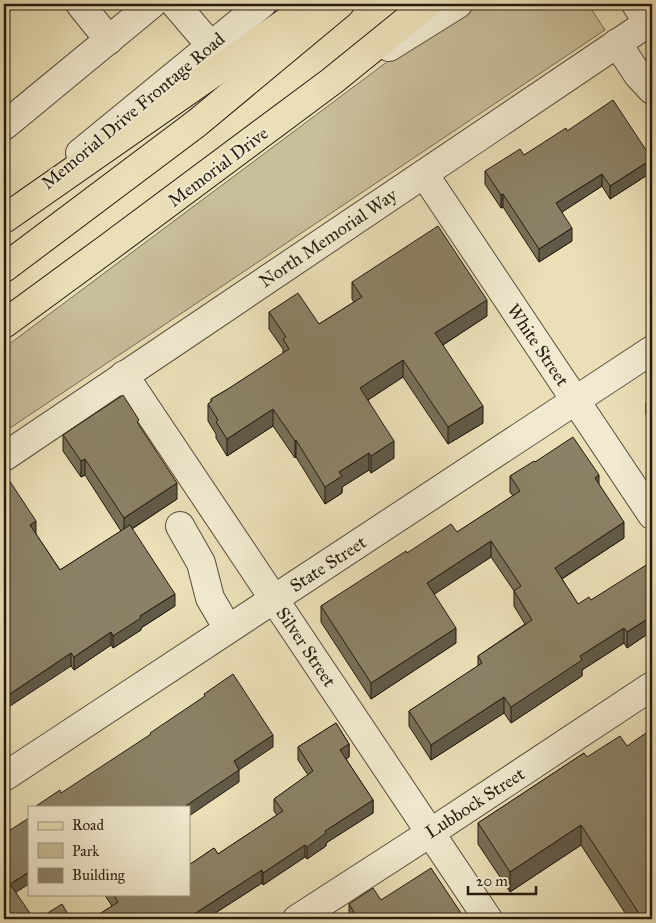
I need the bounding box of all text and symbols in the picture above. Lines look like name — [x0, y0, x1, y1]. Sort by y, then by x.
street label: Memorial Drive Frontage Road — [37, 28, 229, 194]
street label: Memorial Drive — [164, 122, 272, 212]
street label: North Memorial Way — [255, 183, 401, 292]
street label: White Street — [502, 300, 574, 391]
street label: State Street — [286, 531, 371, 597]
street label: Silver Street — [271, 603, 341, 691]
street label: Lubbock Street — [421, 762, 529, 843]
legend — [28, 806, 190, 896]
text: Road — [72, 816, 104, 834]
text: Park — [72, 842, 99, 860]
scale bar — [468, 863, 536, 895]
text: Building — [72, 866, 126, 884]
text: 20 m — [476, 872, 508, 890]

